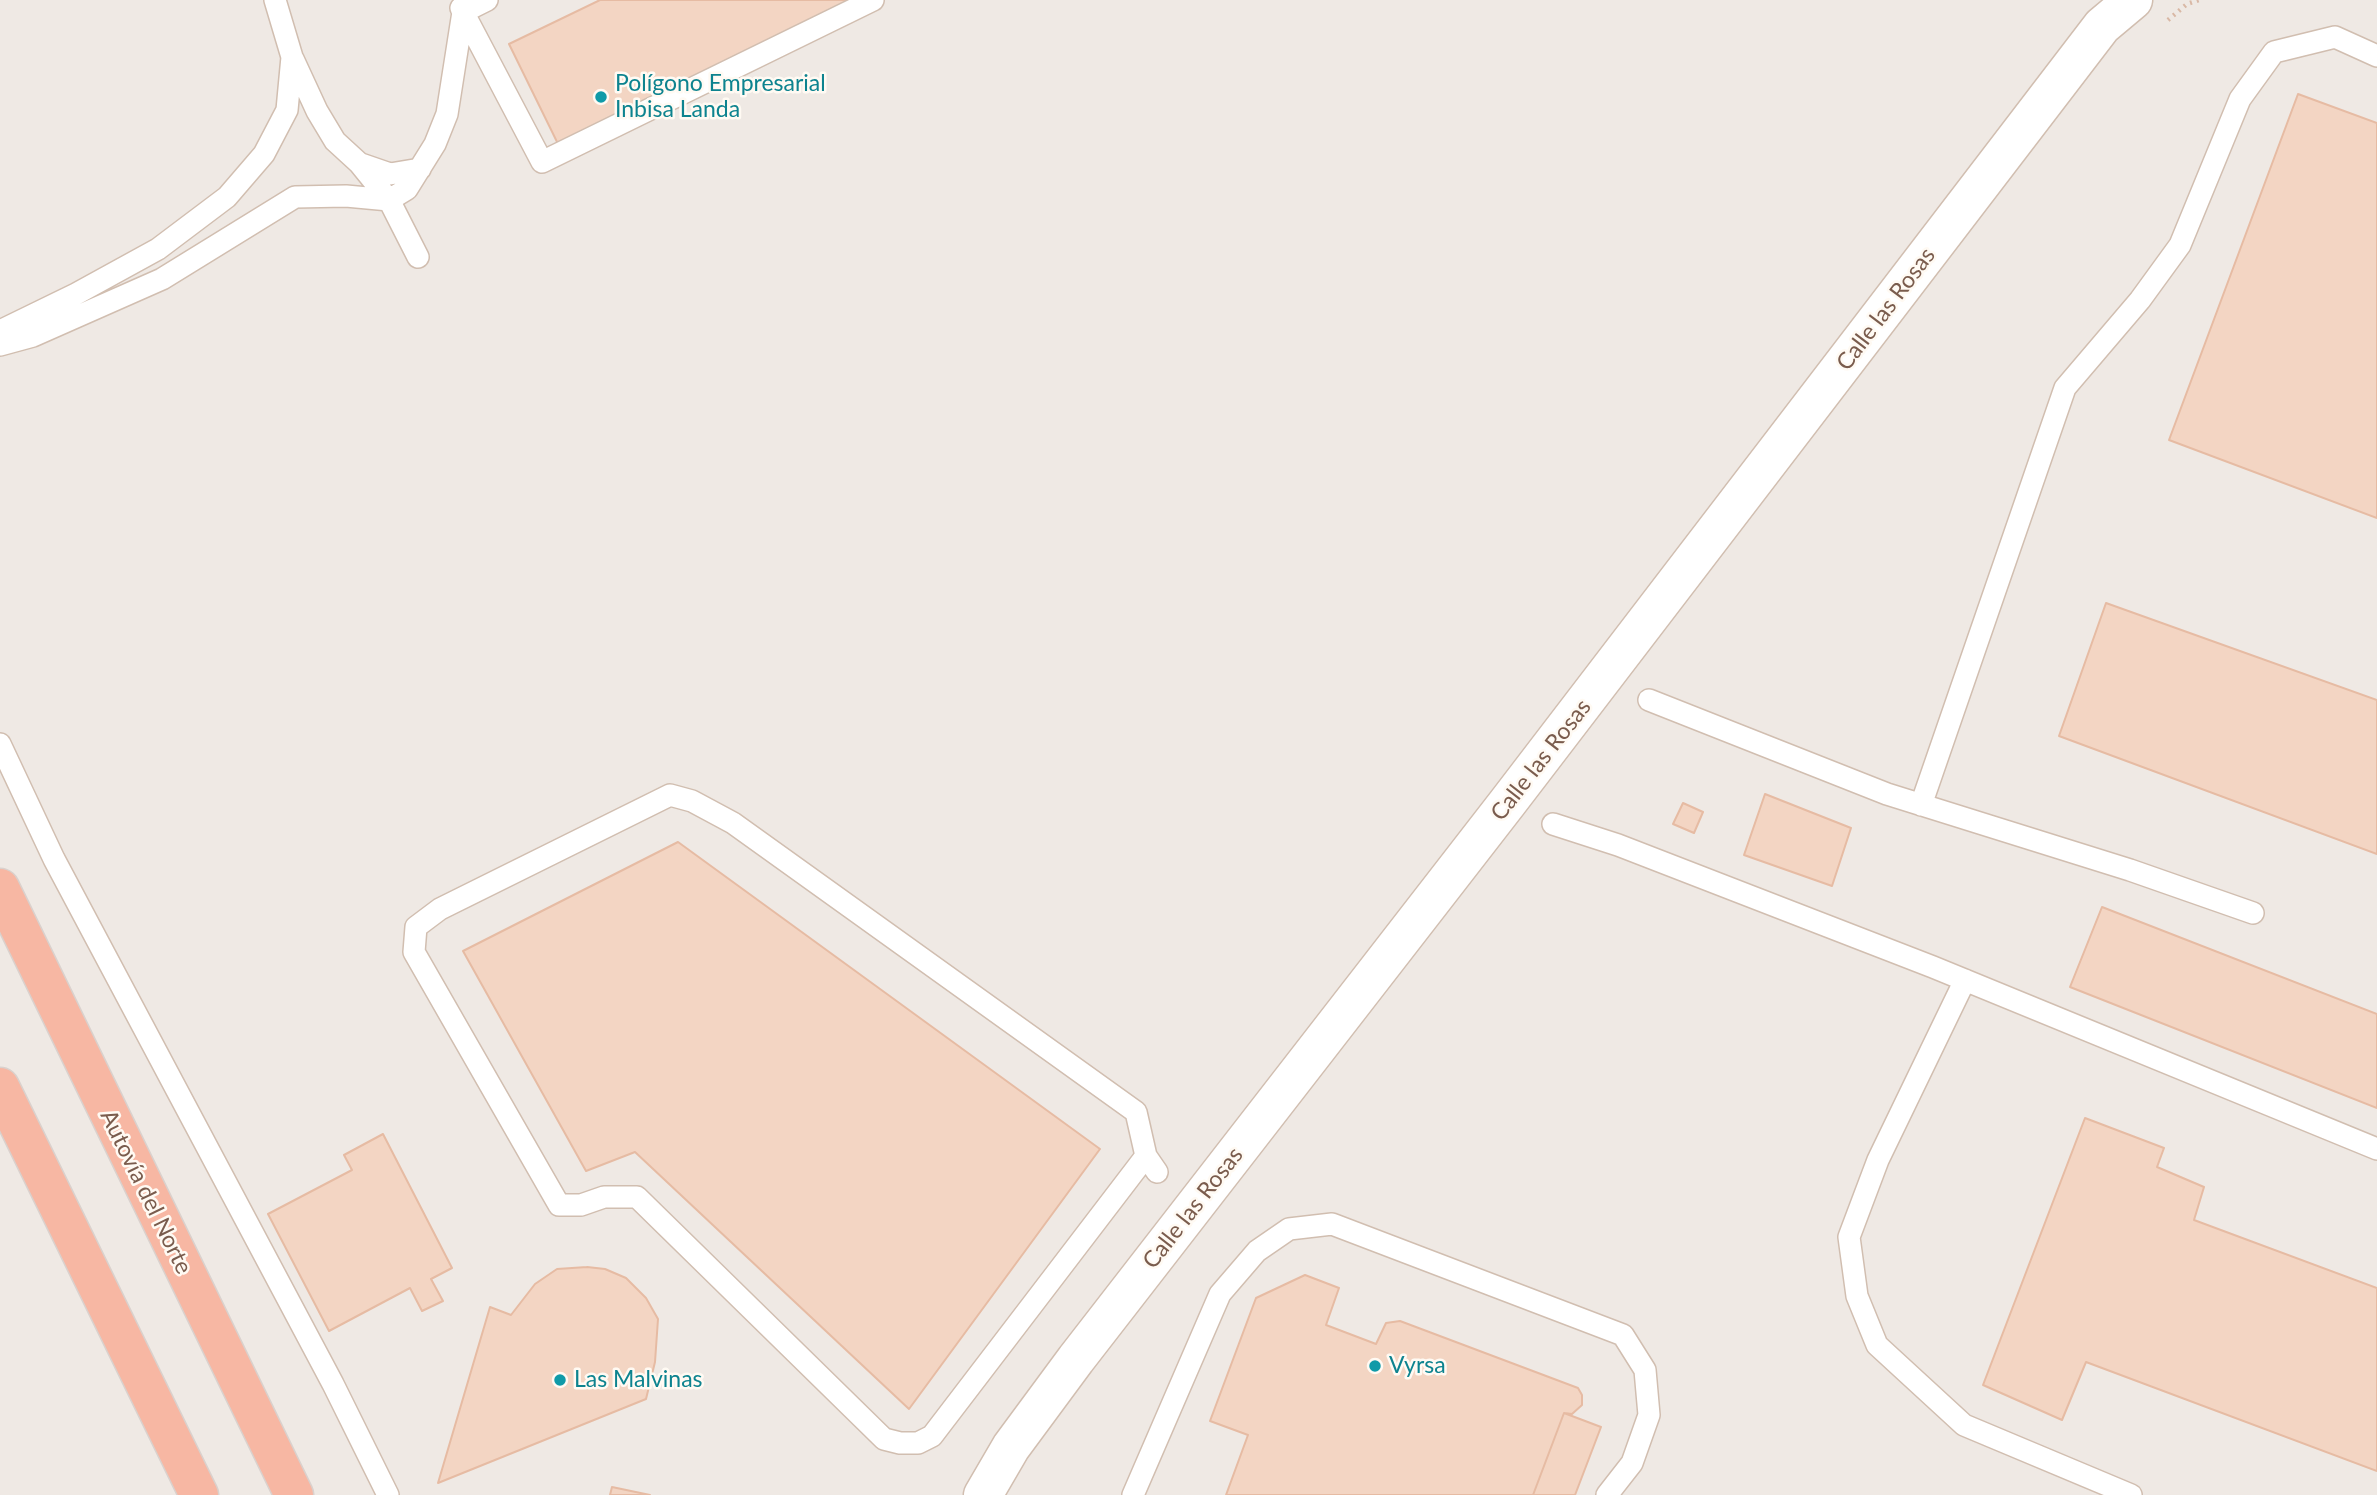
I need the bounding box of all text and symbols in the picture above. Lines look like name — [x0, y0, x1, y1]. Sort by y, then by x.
place label: Polígono Empresarial Inbisa Landa — [615, 70, 826, 124]
marker: Polígono Empresarial Inbisa Landa — [593, 89, 609, 105]
street label: Calle las Rosas — [1831, 242, 1941, 376]
street label: Calle las Rosas — [1485, 694, 1597, 826]
street label: Autovía del Norte — [94, 1106, 198, 1278]
street label: Calle las Rosas — [1137, 1142, 1249, 1274]
place label: Vyrsa — [1389, 1352, 1446, 1380]
marker: Vyrsa — [1367, 1358, 1383, 1374]
place label: Las Malvinas — [574, 1366, 703, 1394]
marker: Las Malvinas — [552, 1372, 568, 1388]

